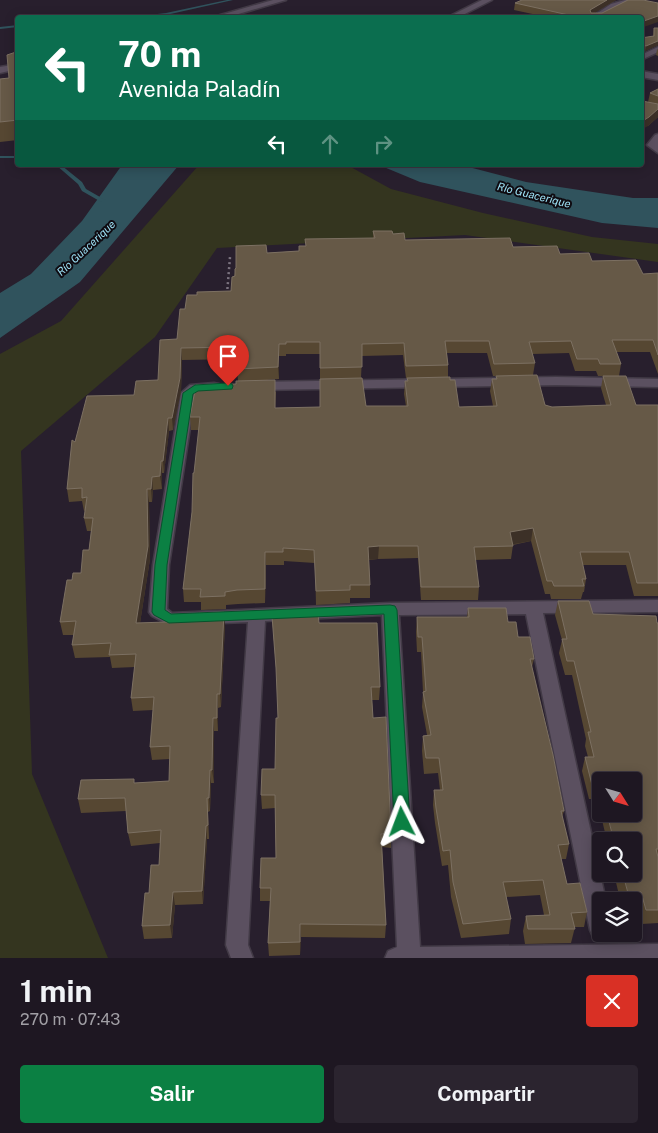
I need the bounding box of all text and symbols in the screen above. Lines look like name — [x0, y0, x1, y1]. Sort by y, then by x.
text: 70 m — [118, 34, 201, 75]
icon: left — [35, 35, 100, 100]
text: Avenida Paladín — [118, 76, 281, 102]
icon: left — [263, 130, 291, 158]
icon: ahead — [316, 130, 344, 158]
icon: right — [369, 130, 397, 158]
water label: Río Guacerique — [496, 180, 572, 210]
water label: Río Guacerique — [54, 218, 118, 278]
pin — [207, 335, 249, 386]
icon: arrive — [214, 342, 242, 370]
north arrow — [592, 772, 642, 822]
map controls — [592, 772, 642, 942]
position arrow — [375, 795, 427, 847]
button: search — [592, 832, 642, 882]
button: layers — [592, 892, 642, 942]
text: 1 min — [20, 973, 92, 1009]
button: close — [586, 975, 638, 1027]
text: 270 m · 07:43 — [20, 1010, 120, 1029]
button: Salir — [20, 1065, 324, 1123]
button: Compartir — [334, 1065, 638, 1123]

